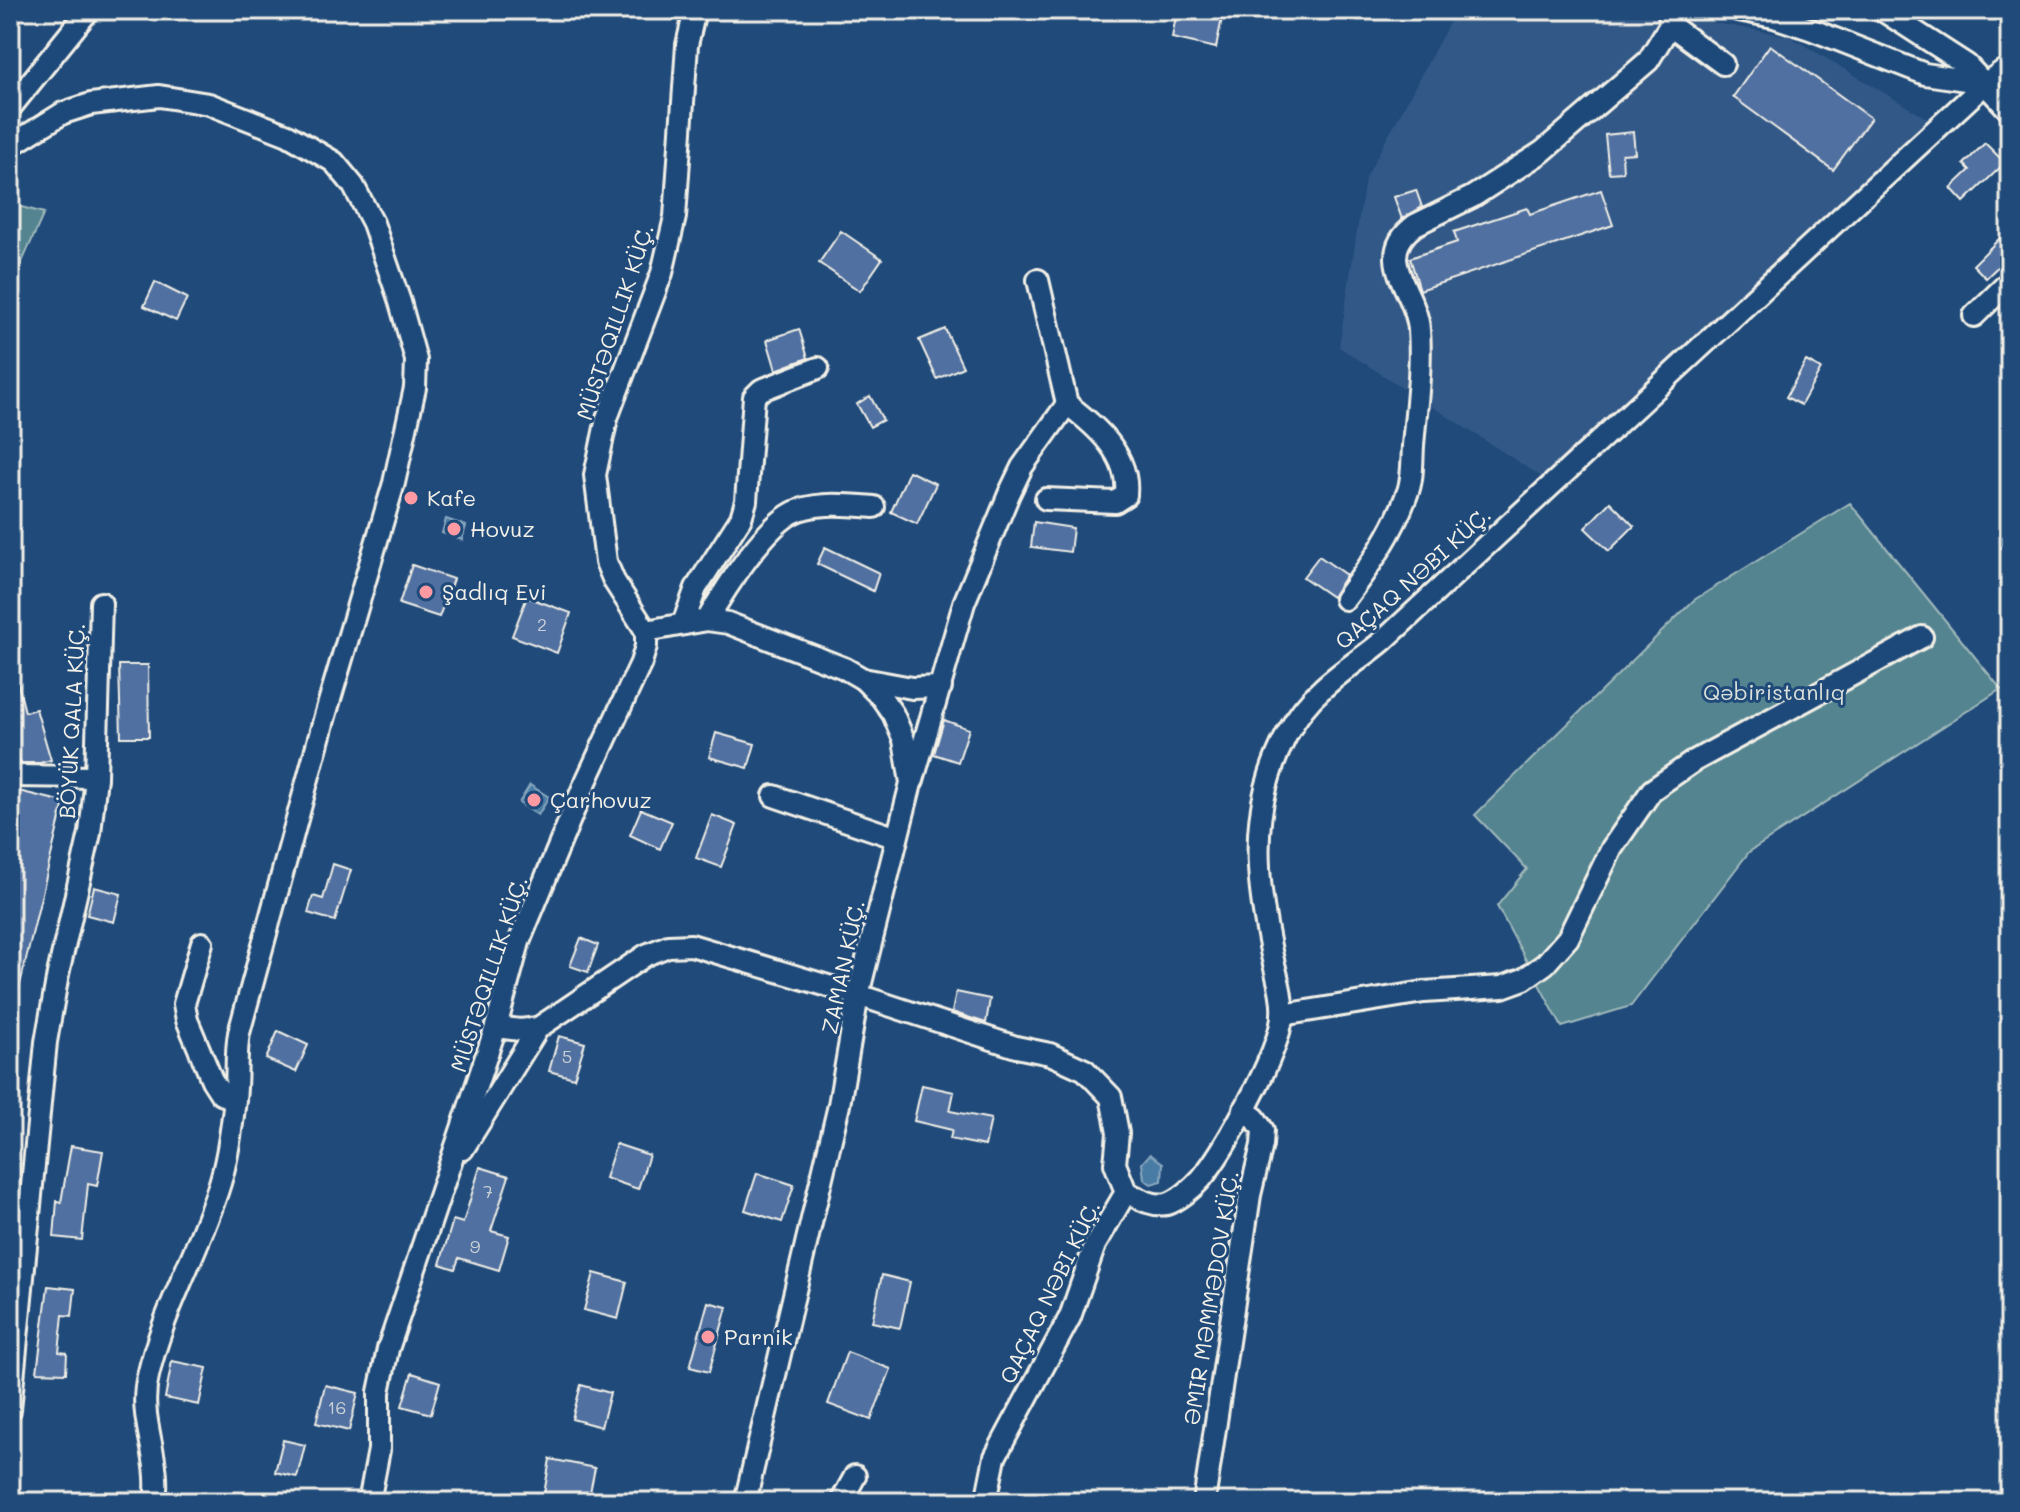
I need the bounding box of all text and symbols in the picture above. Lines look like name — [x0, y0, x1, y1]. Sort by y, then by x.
street label: MÜSTƏQILLIK KÜÇ. — [569, 220, 660, 424]
place label: Kafe — [427, 483, 476, 512]
marker: Kafe — [402, 489, 420, 507]
street label: QAÇAQ NƏBI KÜÇ. — [1328, 500, 1497, 655]
place label: Hovuz — [470, 514, 535, 543]
marker: Hovuz — [445, 520, 463, 538]
place label: Şadlıq Evi — [442, 577, 547, 606]
marker: Şadlıq Evi — [417, 583, 435, 601]
house number: 2 — [537, 612, 547, 636]
street label: BÖYÜK QALA KÜÇ. — [52, 622, 91, 820]
park label: Qəbiristanlıq — [1703, 677, 1845, 706]
place label: Çarhovuz — [550, 785, 652, 814]
marker: Çarhovuz — [525, 791, 543, 809]
street label: MÜSTƏQILLIK KÜÇ. — [443, 872, 534, 1076]
street label: ZAMAN KÜÇ. — [814, 897, 871, 1037]
house number: 5 — [562, 1044, 572, 1068]
street label: ƏMIR MƏMMƏDOV KÜÇ. — [1176, 1169, 1245, 1427]
house number: 7 — [483, 1179, 493, 1203]
street label: QAÇAQ NƏBI KÜÇ. — [993, 1195, 1107, 1388]
house number: 9 — [470, 1234, 481, 1258]
place label: Parnik — [724, 1322, 793, 1351]
marker: Parnik — [699, 1328, 717, 1346]
house number: 16 — [328, 1395, 346, 1419]

